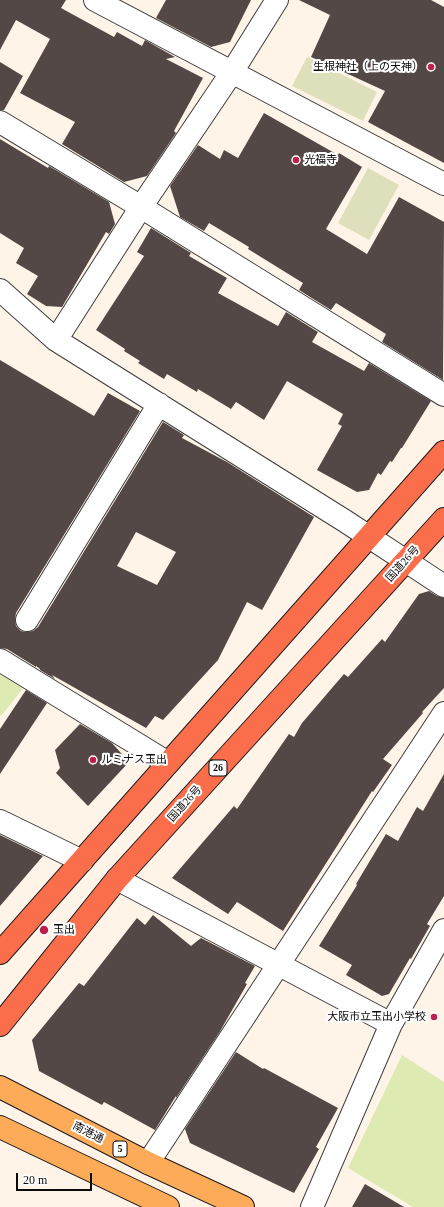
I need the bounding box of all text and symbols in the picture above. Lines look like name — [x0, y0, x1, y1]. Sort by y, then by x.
place label: 生根神社（上の天神） — [313, 60, 423, 74]
marker: 生根神社（上の天神） — [426, 62, 436, 72]
place label: 光福寺 — [304, 153, 337, 167]
marker: 光福寺 — [291, 155, 301, 165]
street label: 国道26号 — [383, 543, 423, 585]
place label: ルミナス玉出 — [101, 753, 167, 767]
marker: ルミナス玉出 — [88, 755, 98, 765]
road number: 26 — [209, 760, 227, 776]
street label: 国道26号 — [165, 783, 205, 825]
place label: 玉出 — [53, 923, 75, 937]
marker: 玉出 — [38, 924, 50, 936]
place label: 大阪市立玉出小学校 — [327, 1010, 426, 1024]
marker: 大阪市立玉出小学校 — [429, 1012, 439, 1022]
street label: 南港通 — [70, 1120, 106, 1146]
road number: 5 — [113, 1141, 127, 1157]
scale bar — [18, 1165, 94, 1191]
text: 20 m — [23, 1173, 47, 1187]

